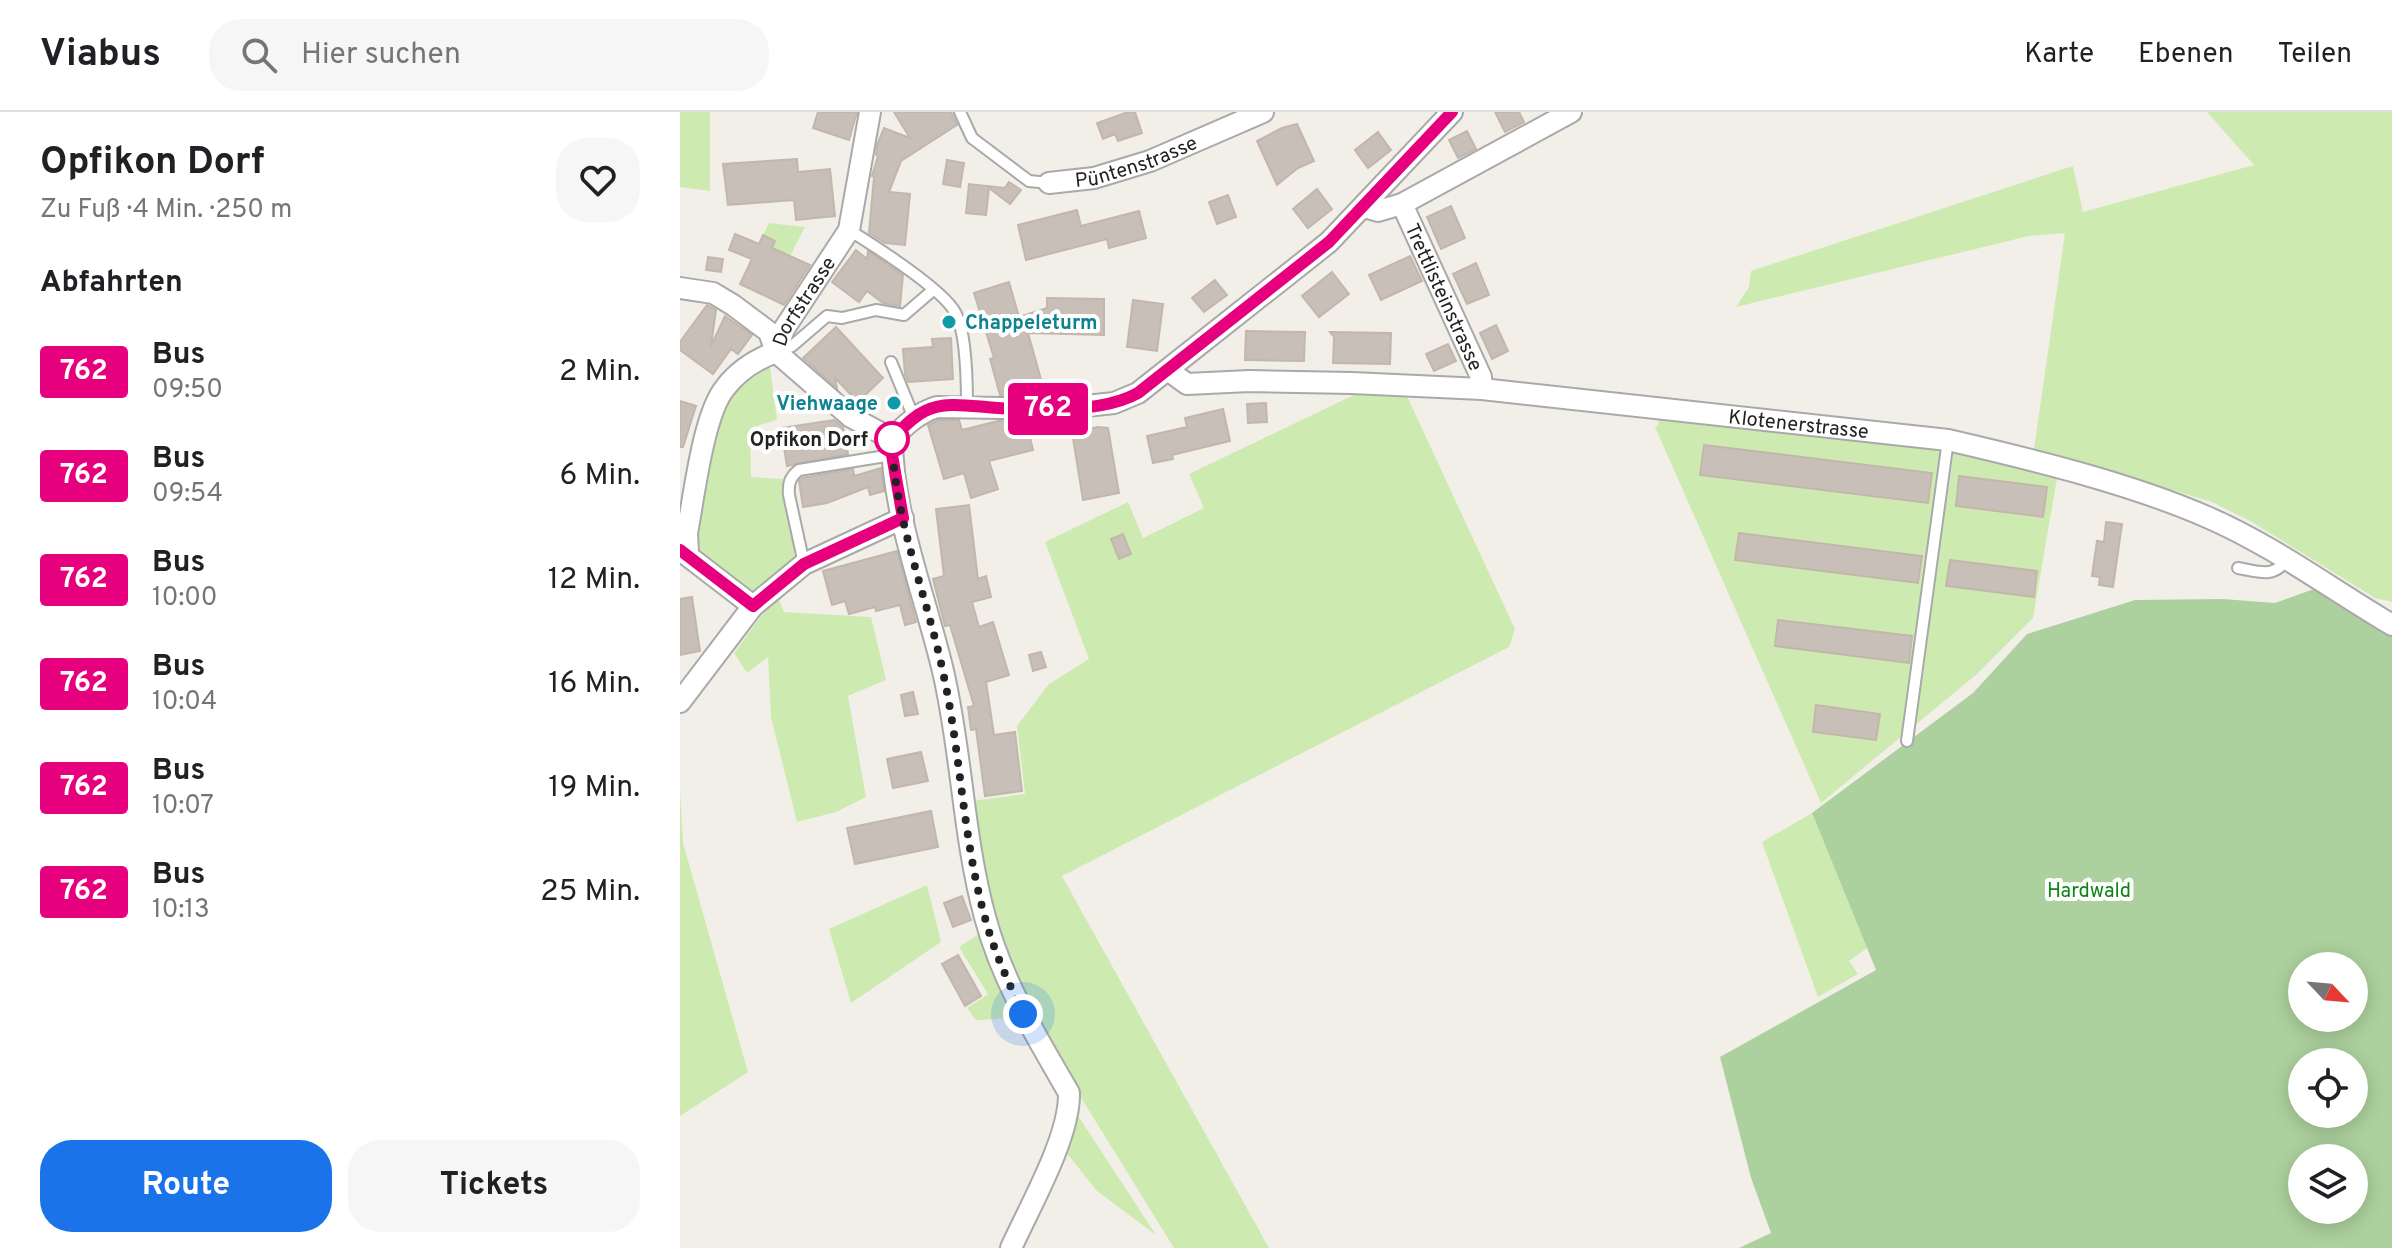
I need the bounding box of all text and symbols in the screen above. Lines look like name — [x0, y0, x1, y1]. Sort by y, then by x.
search box — [209, 19, 769, 91]
text: Viabus — [40, 31, 161, 80]
icon: search — [237, 33, 281, 77]
text: Hier suchen — [301, 37, 461, 74]
text: Karte — [2024, 37, 2094, 73]
text: Ebenen — [2138, 37, 2234, 73]
text: Teilen — [2278, 37, 2352, 73]
street label: Püntenstrasse — [1074, 131, 1202, 195]
button: heart — [556, 138, 640, 222]
text: Opfikon Dorf — [40, 139, 265, 188]
text: Zu Fuß · 4 Min. · 250 m — [40, 194, 292, 227]
street label: Trettlisteinstrasse — [1398, 220, 1487, 376]
street label: Dorfstrasse — [768, 252, 843, 350]
text: Abfahrten — [40, 265, 183, 302]
place label: Chappeleturm — [965, 311, 1098, 337]
marker: Chappeleturm — [940, 313, 958, 331]
text: Bus — [152, 337, 205, 374]
text: 762 — [60, 354, 108, 390]
text: 2 Min. — [559, 354, 640, 391]
text: 09:50 — [152, 374, 223, 407]
line badge: 762 — [1002, 383, 1094, 435]
text: 762 — [1024, 391, 1072, 427]
place label: Viehwaage — [776, 392, 878, 418]
marker: Viehwaage — [885, 394, 903, 412]
street label: Klotenerstrasse — [1727, 405, 1870, 446]
marker: Opfikon Dorf — [875, 422, 909, 456]
place label: Opfikon Dorf — [750, 428, 868, 454]
text: Bus — [152, 441, 205, 478]
text: 762 — [60, 458, 108, 494]
text: 6 Min. — [559, 458, 640, 495]
text: 09:54 — [152, 478, 223, 511]
text: Bus — [152, 545, 205, 582]
text: 762 — [60, 562, 108, 598]
text: 12 Min. — [548, 562, 640, 599]
text: 10:00 — [152, 582, 217, 615]
text: Bus — [152, 649, 205, 686]
text: 762 — [60, 666, 108, 702]
text: 16 Min. — [548, 666, 640, 703]
text: 10:04 — [152, 686, 217, 719]
text: Bus — [152, 753, 205, 790]
text: 762 — [60, 770, 108, 806]
text: 19 Min. — [548, 770, 640, 807]
text: 10:07 — [152, 790, 214, 823]
text: Bus — [152, 857, 205, 894]
text: 762 — [60, 874, 108, 910]
text: 25 Min. — [540, 874, 640, 911]
park label: Hardwald — [2047, 879, 2131, 905]
text: 10:13 — [152, 894, 210, 927]
north arrow — [2288, 952, 2368, 1032]
map controls — [2288, 952, 2368, 1224]
your location — [1003, 994, 1043, 1034]
button: locate — [2288, 1048, 2368, 1128]
button: Route — [40, 1140, 332, 1232]
button: Tickets — [348, 1140, 640, 1232]
button: layers — [2288, 1144, 2368, 1224]

